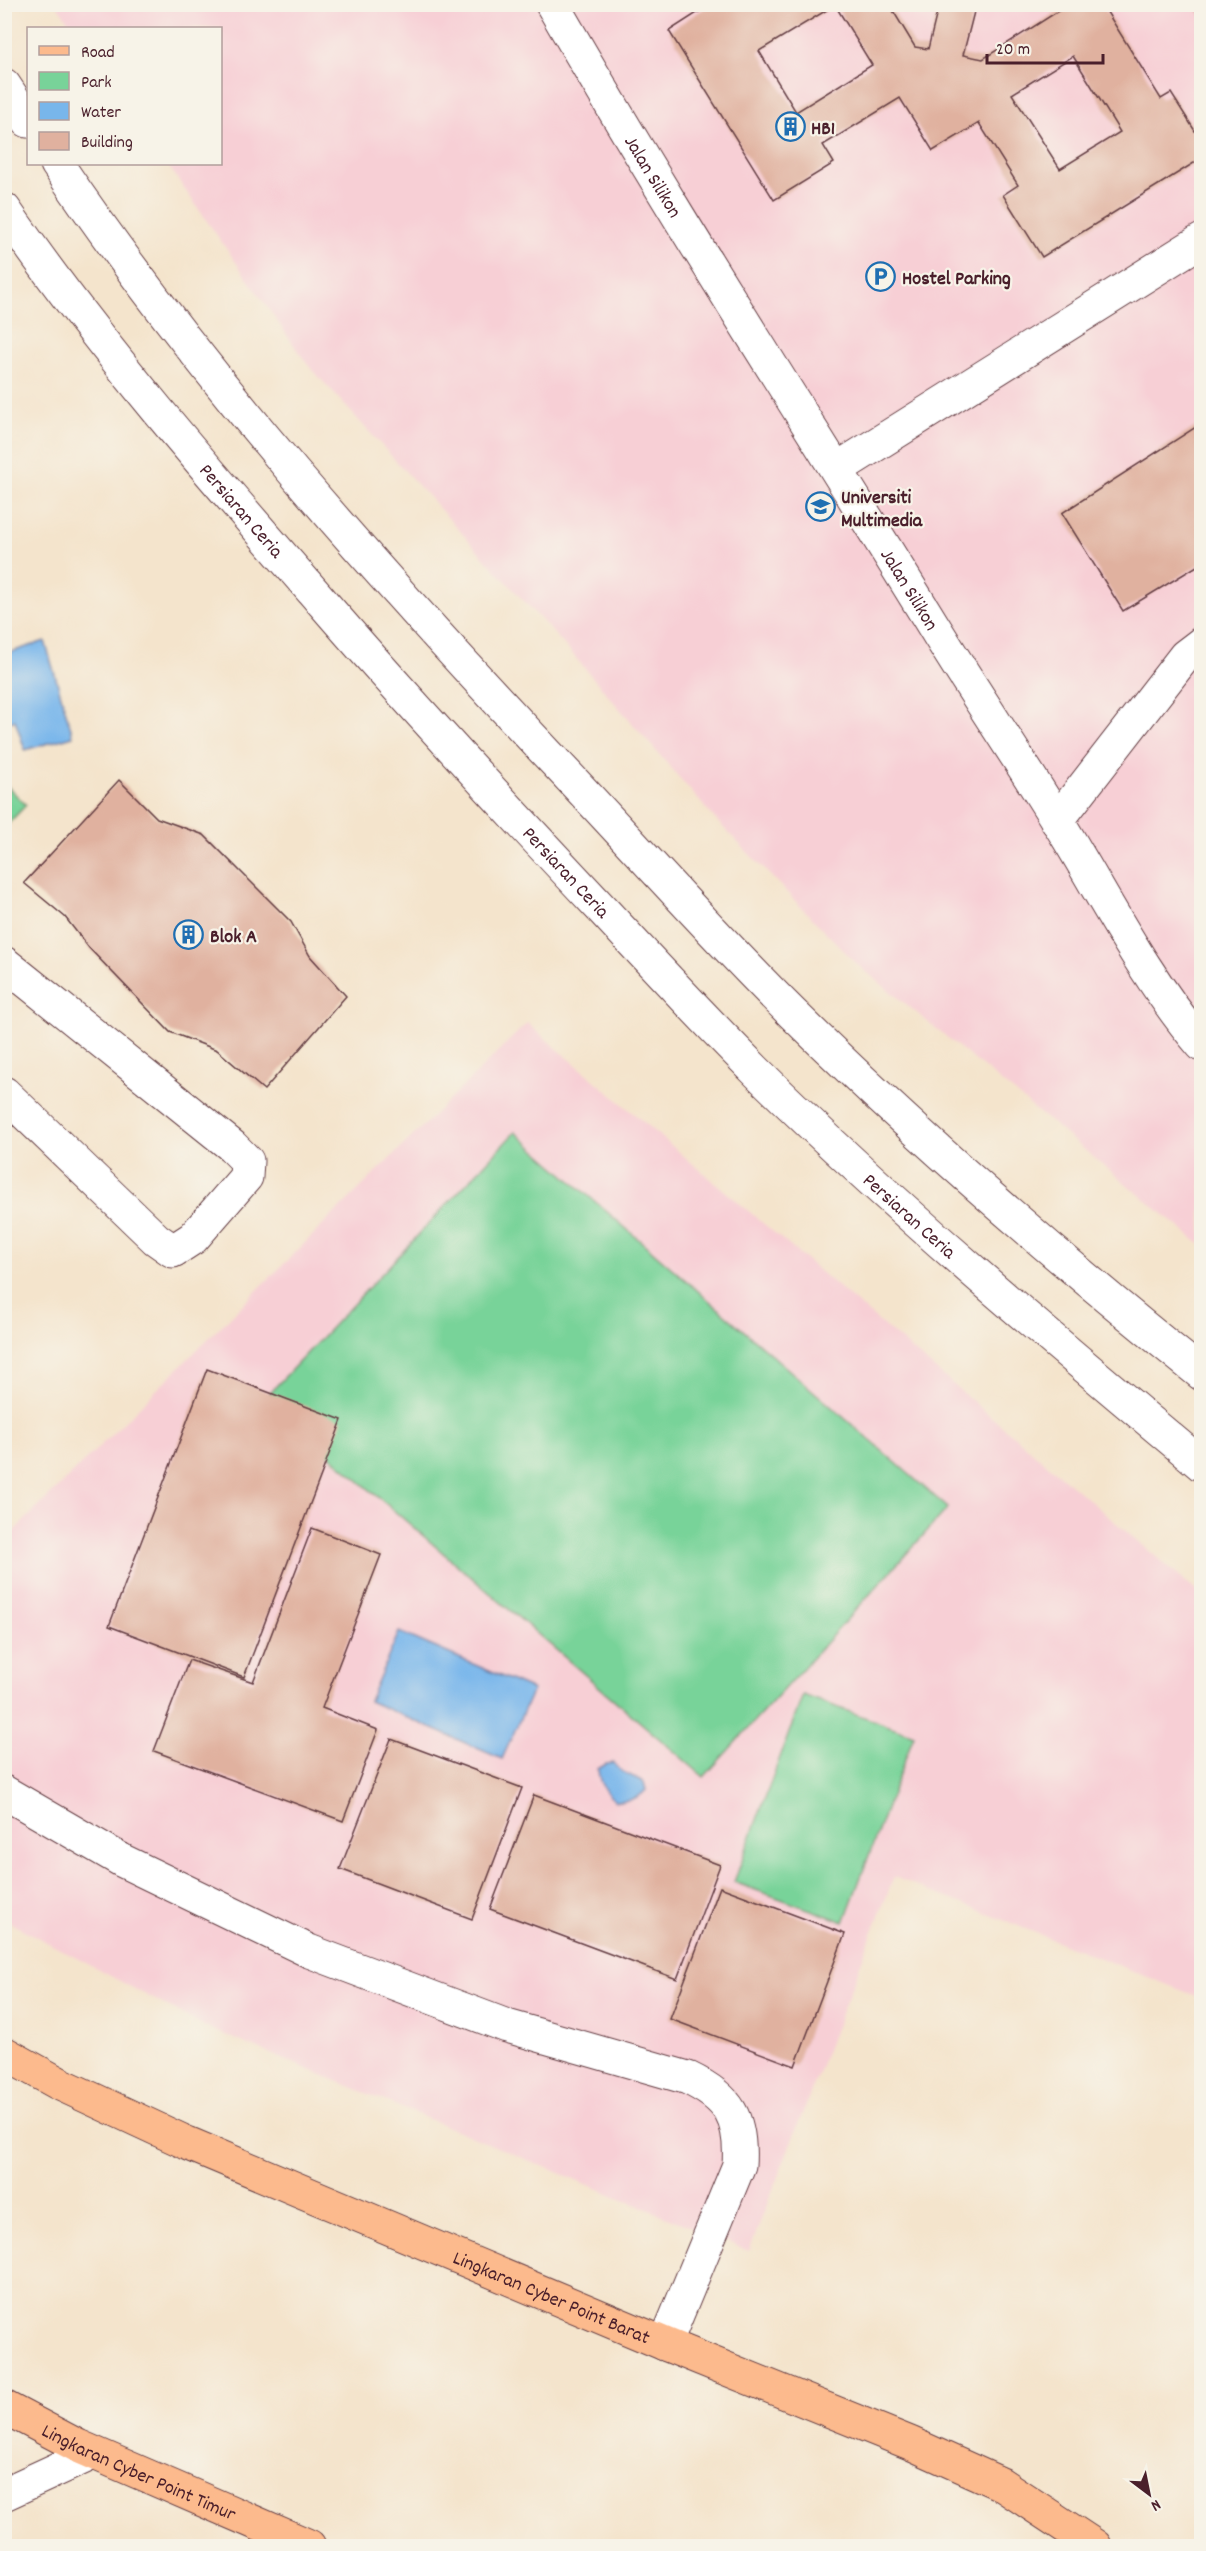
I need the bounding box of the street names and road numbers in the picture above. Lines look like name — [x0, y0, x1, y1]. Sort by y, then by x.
street label: Jalan Silikon — [616, 131, 687, 224]
street label: Persiaran Ceria — [191, 459, 289, 566]
street label: Jalan Silikon — [872, 544, 944, 637]
street label: Persiaran Ceria — [514, 821, 615, 926]
street label: Persiaran Ceria — [855, 1168, 961, 1267]
street label: Lingkaran Cyber Point Barat — [448, 2245, 654, 2353]
street label: Lingkaran Cyber Point Timur — [36, 2418, 240, 2530]

